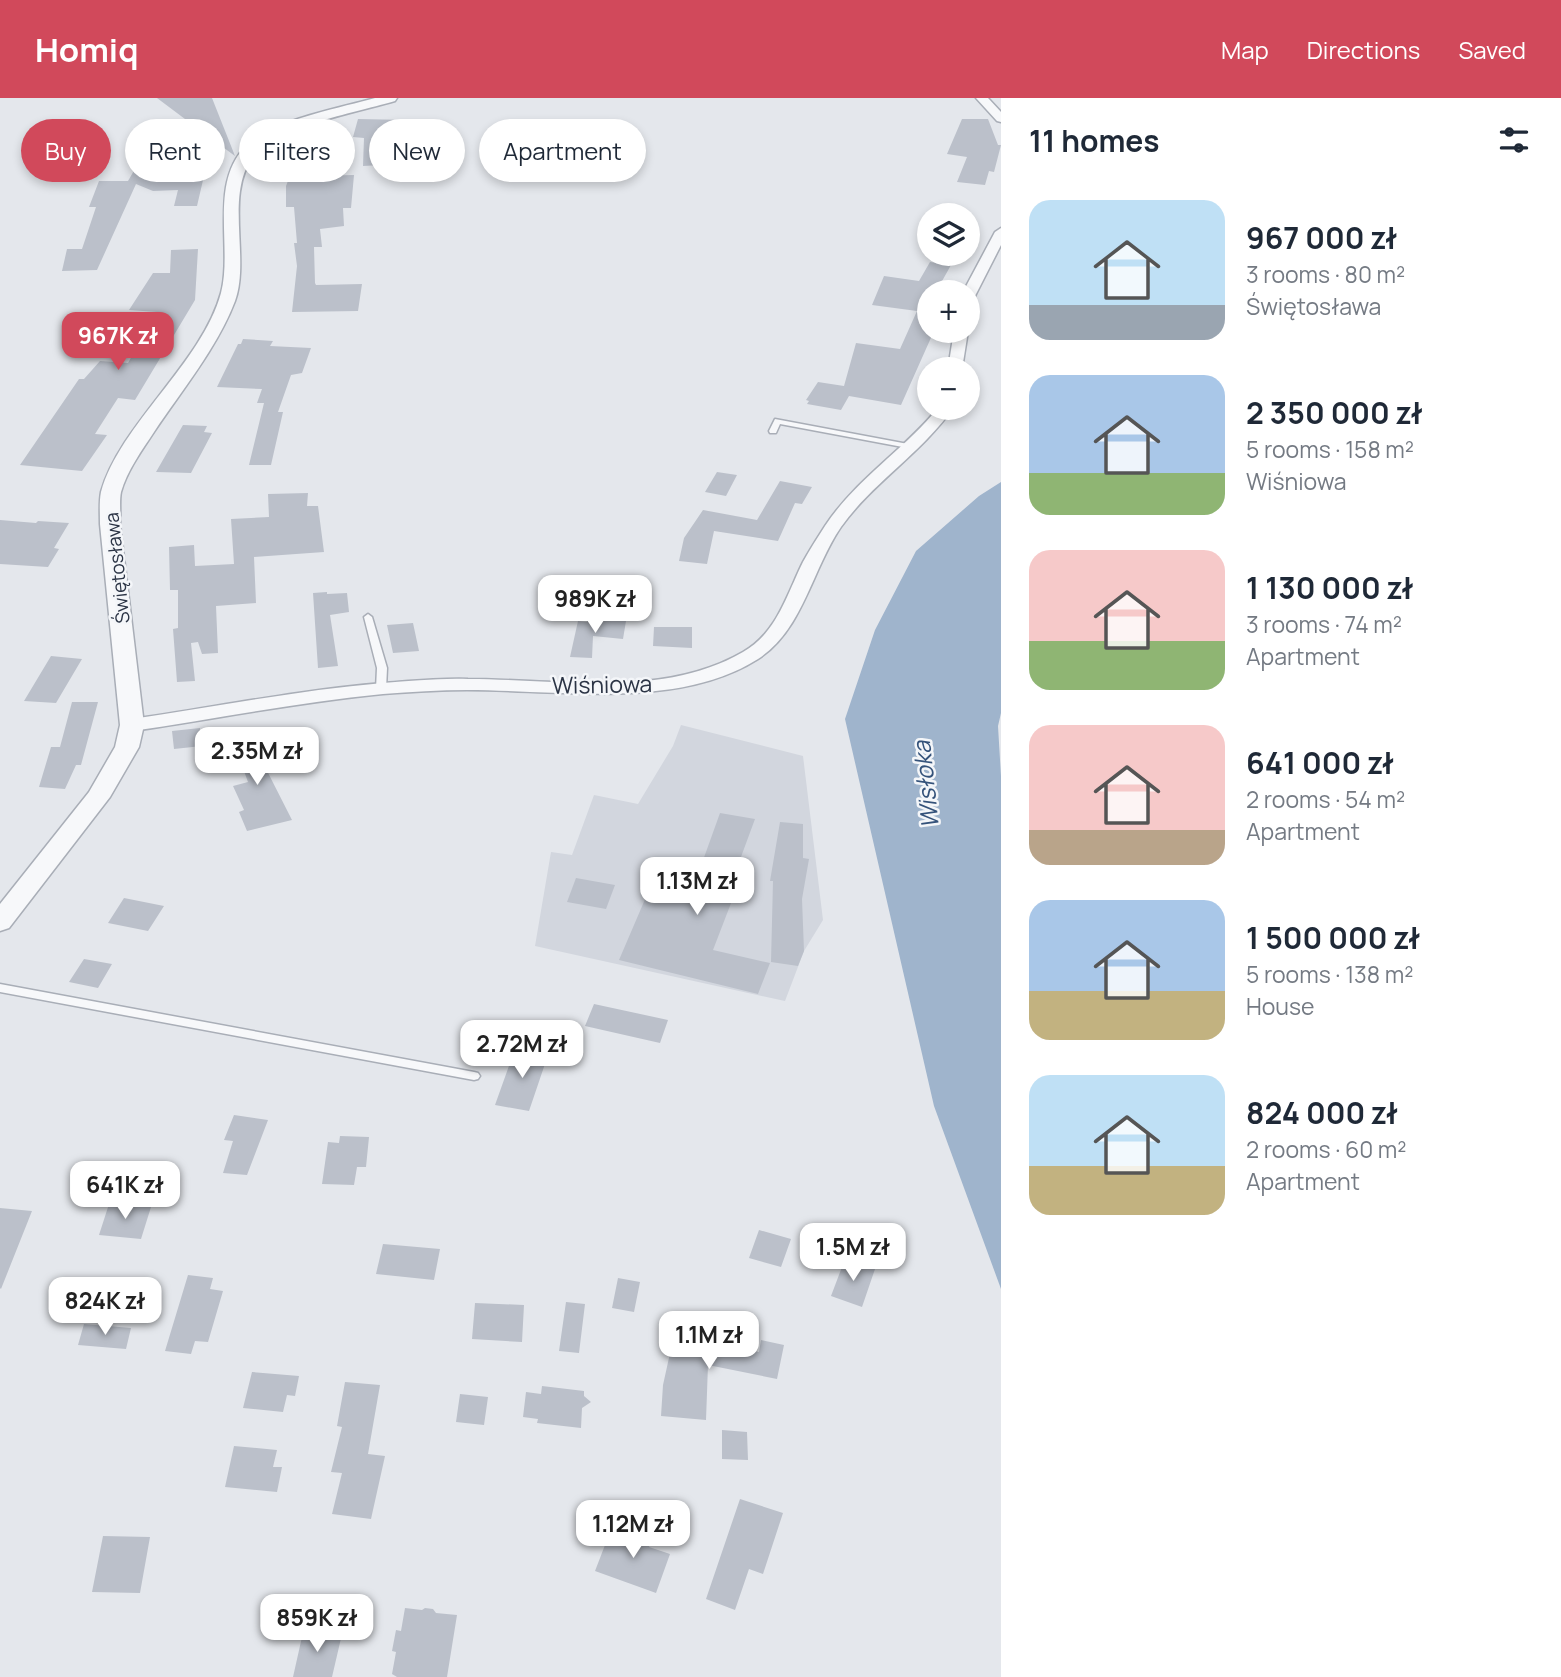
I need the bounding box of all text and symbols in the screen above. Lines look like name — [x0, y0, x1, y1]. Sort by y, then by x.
text: Homiq — [35, 27, 139, 72]
text: Map — [1221, 33, 1269, 66]
text: Directions — [1307, 33, 1420, 66]
text: Saved — [1458, 33, 1526, 66]
chip: Buy — [21, 119, 111, 182]
chip: Rent — [125, 119, 225, 182]
chip: Filters — [239, 119, 355, 182]
chip: New — [369, 119, 465, 182]
chip: Apartment — [479, 119, 646, 182]
text: 11 homes — [1029, 120, 1160, 161]
icon: filters — [1495, 121, 1533, 159]
map controls — [917, 203, 980, 420]
button: layers — [917, 203, 980, 266]
text: 967 000 zł — [1246, 217, 1397, 258]
icon: home — [1085, 228, 1169, 312]
text: 3 rooms · 80 m² — [1246, 258, 1405, 290]
button: + — [917, 280, 980, 343]
text: Świętosława — [1246, 290, 1381, 322]
pin: 967K zł — [53, 313, 183, 372]
text: 967K zł — [78, 319, 158, 351]
button: − — [917, 357, 980, 420]
text: 2 350 000 zł — [1246, 392, 1423, 433]
icon: home — [1085, 403, 1169, 487]
text: 5 rooms · 158 m² — [1246, 433, 1414, 465]
text: Wiśniowa — [1246, 465, 1346, 497]
street label: Świętosława — [98, 511, 136, 625]
text: 1 130 000 zł — [1246, 567, 1413, 608]
pin: 989K zł — [530, 575, 660, 635]
icon: home — [1085, 578, 1169, 662]
text: 989K zł — [554, 582, 636, 614]
text: 3 rooms · 74 m² — [1246, 608, 1402, 640]
text: Apartment — [1246, 640, 1360, 672]
street label: Wiśniowa — [552, 667, 652, 701]
pin: 2.35M zł — [185, 728, 329, 787]
text: 2.35M zł — [211, 734, 303, 766]
water label: Wisłoka — [904, 738, 946, 831]
text: 641 000 zł — [1246, 742, 1394, 783]
icon: home — [1085, 753, 1169, 837]
text: 2 rooms · 54 m² — [1246, 783, 1405, 815]
text: Apartment — [1246, 815, 1360, 847]
pin: 1.13M zł — [625, 858, 769, 917]
text: 1.13M zł — [656, 864, 738, 896]
text: 1 500 000 zł — [1246, 917, 1420, 958]
icon: home — [1085, 928, 1169, 1012]
text: 5 rooms · 138 m² — [1246, 958, 1413, 990]
text: House — [1246, 990, 1315, 1022]
pin: 2.72M zł — [450, 1020, 594, 1080]
text: 2.72M zł — [476, 1027, 568, 1059]
text: 824 000 zł — [1246, 1092, 1398, 1133]
icon: home — [1085, 1103, 1169, 1187]
text: 2 rooms · 60 m² — [1246, 1133, 1407, 1165]
pin: 641K zł — [60, 1162, 190, 1221]
text: Apartment — [1246, 1165, 1360, 1197]
text: 641K zł — [86, 1168, 164, 1200]
pin: 1.5M zł — [788, 1224, 918, 1283]
text: 1.5M zł — [816, 1230, 890, 1262]
pin: 824K zł — [40, 1278, 170, 1337]
text: 824K zł — [65, 1284, 145, 1316]
pin: 1.1M zł — [644, 1312, 774, 1371]
text: 1.1M zł — [675, 1318, 743, 1350]
pin: 1.12M zł — [561, 1500, 705, 1560]
text: 1.12M zł — [592, 1507, 674, 1539]
pin: 859K zł — [252, 1594, 382, 1654]
text: 859K zł — [276, 1601, 358, 1633]

